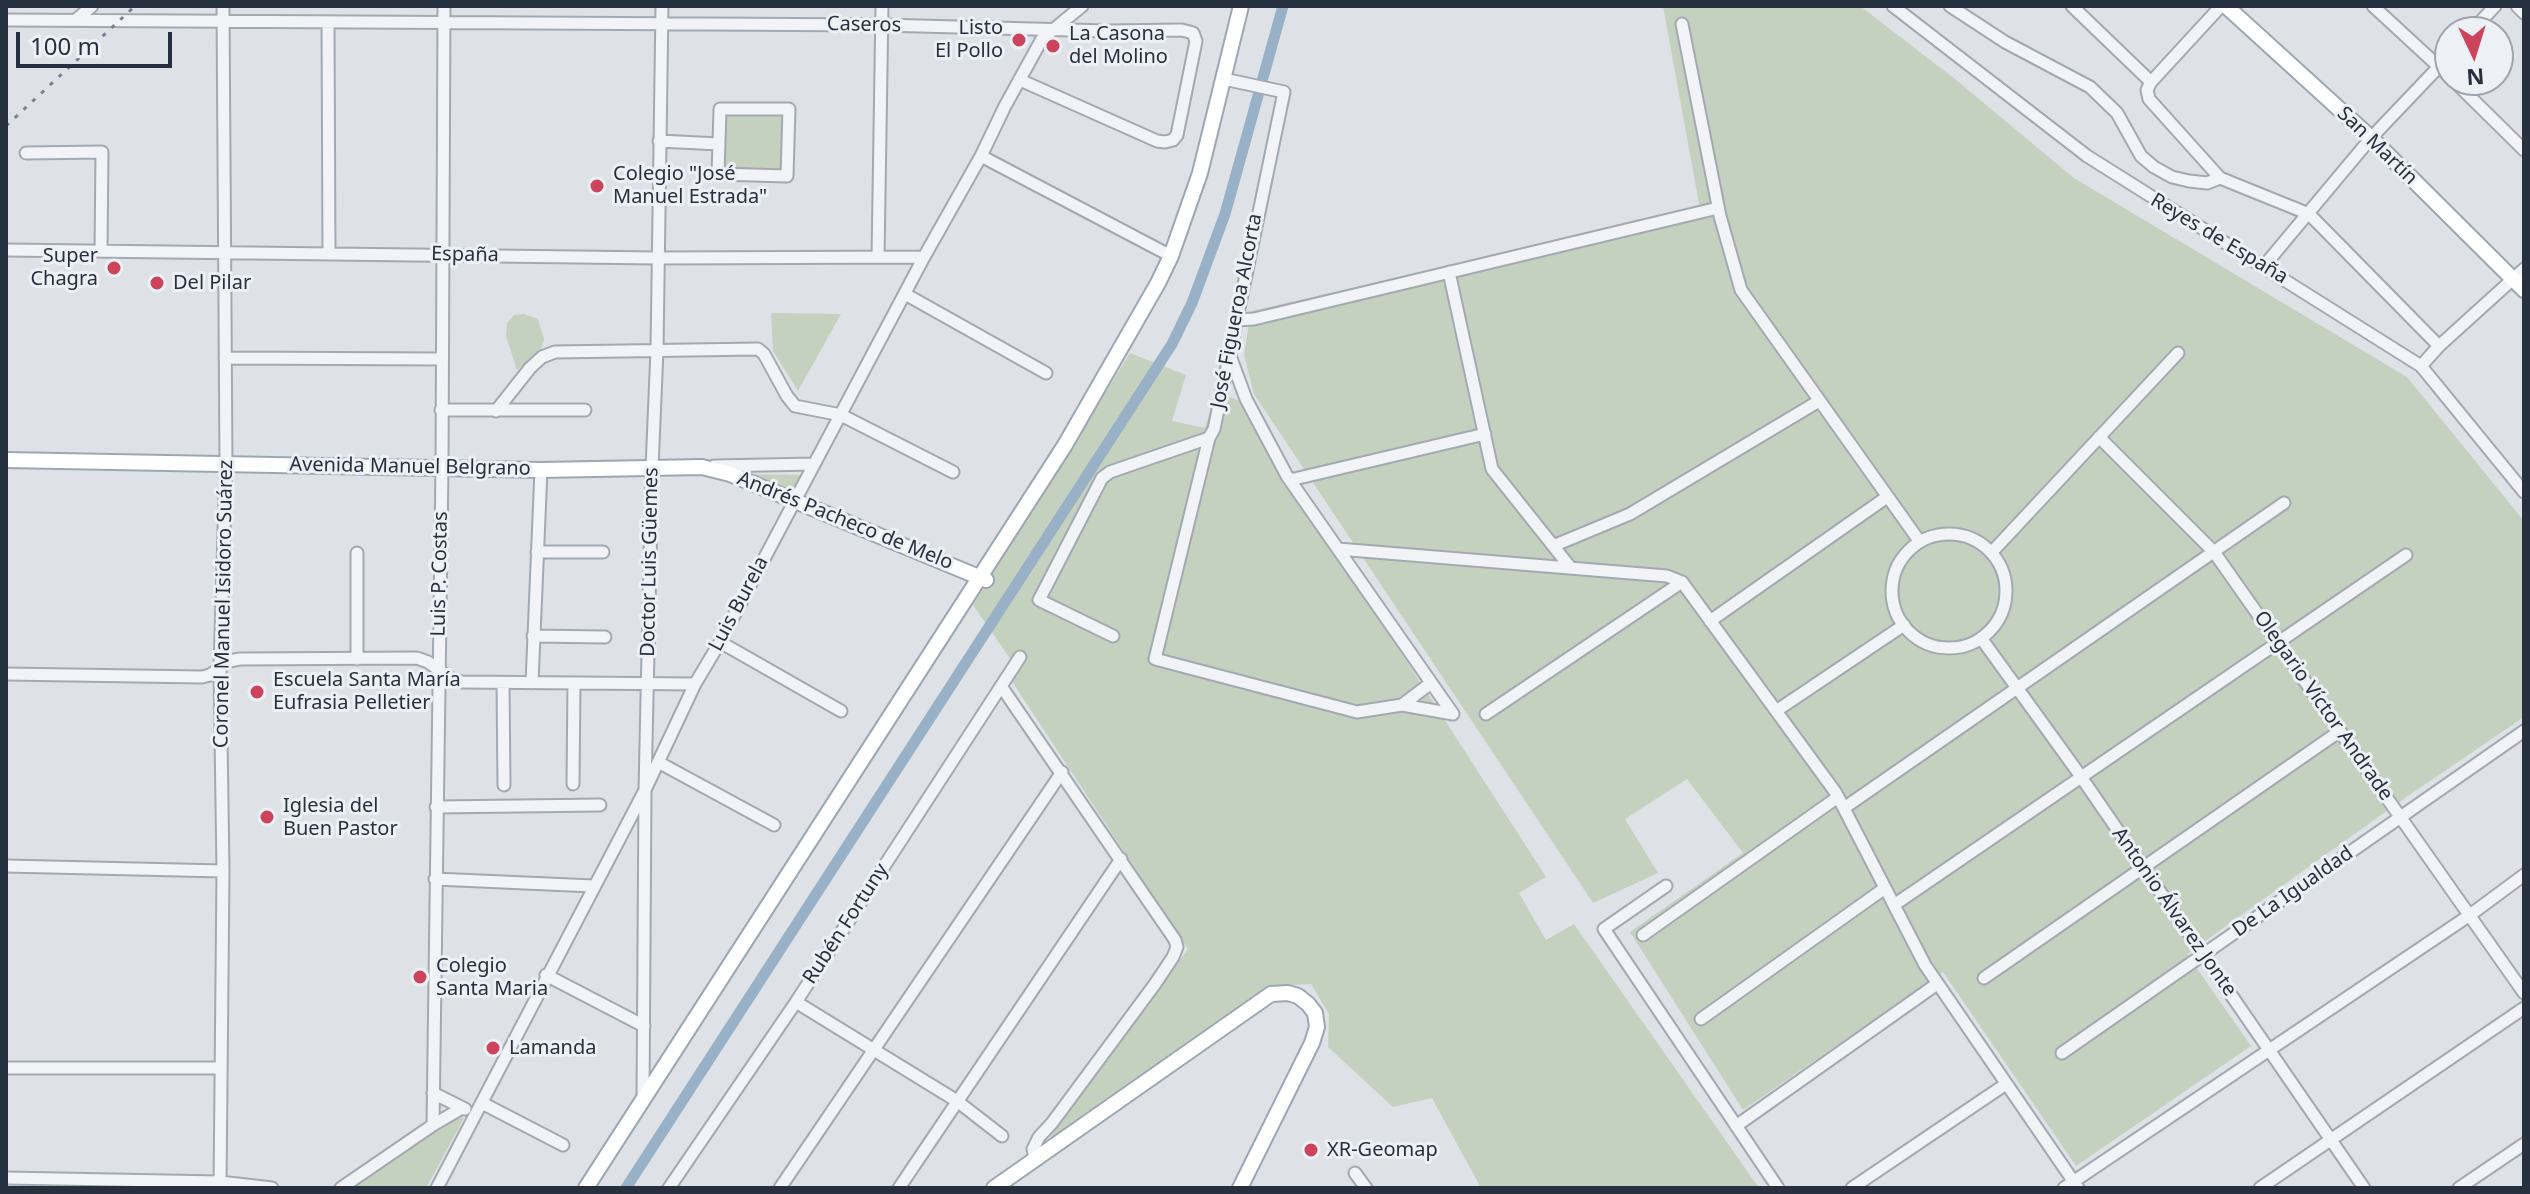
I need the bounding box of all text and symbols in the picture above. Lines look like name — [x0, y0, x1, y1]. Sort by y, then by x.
street label: Caseros — [827, 12, 901, 38]
scale bar — [20, 16, 176, 66]
place label: Listo El Pollo — [935, 16, 1003, 63]
north arrow — [2434, 16, 2514, 96]
place label: La Casona del Molino — [1069, 22, 1168, 69]
text: 100 m — [30, 29, 100, 62]
marker: Listo El Pollo — [1010, 31, 1028, 49]
marker: La Casona del Molino — [1044, 37, 1062, 55]
text: N — [2466, 62, 2486, 94]
street label: San Martín — [2332, 102, 2422, 190]
place label: Colegio "José Manuel Estrada" — [613, 162, 767, 209]
marker: Colegio "José Manuel Estrada" — [588, 177, 606, 195]
street label: Reyes de España — [2146, 188, 2292, 290]
street label: José Figueroa Alcorta — [1206, 212, 1268, 410]
street label: España — [431, 242, 499, 268]
place label: Super Chagra — [30, 244, 98, 291]
marker: Super Chagra — [105, 259, 123, 277]
place label: Del Pilar — [173, 271, 251, 295]
marker: Del Pilar — [148, 274, 166, 292]
street label: Avenida Manuel Belgrano — [289, 453, 531, 481]
street label: Coronel Manuel Isidoro Suárez — [209, 460, 239, 748]
street label: Doctor Luis Güemes — [636, 467, 664, 657]
street label: Andrés Pacheco de Melo — [734, 467, 956, 575]
street label: Luis P. Costas — [427, 511, 453, 637]
street label: Luis Burela — [704, 553, 774, 655]
street label: Olegario Víctor Andrade — [2248, 607, 2398, 805]
place label: Escuela Santa María Eufrasia Pelletier — [273, 668, 461, 715]
marker: Escuela Santa María Eufrasia Pelletier — [248, 683, 266, 701]
place label: Iglesia del Buen Pastor — [283, 794, 398, 841]
marker: Iglesia del Buen Pastor — [258, 808, 276, 826]
street label: Antonio Álvarez Jonte — [2107, 823, 2241, 1001]
street label: De La Igualdad — [2228, 842, 2358, 942]
street label: Rubén Fortuny — [798, 859, 894, 989]
place label: Colegio Santa Maria — [436, 954, 548, 1001]
marker: Colegio Santa Maria — [411, 968, 429, 986]
place label: Lamanda — [509, 1036, 596, 1060]
marker: Lamanda — [484, 1039, 502, 1057]
place label: XR-Geomap — [1327, 1138, 1438, 1162]
marker: XR-Geomap — [1302, 1141, 1320, 1159]

